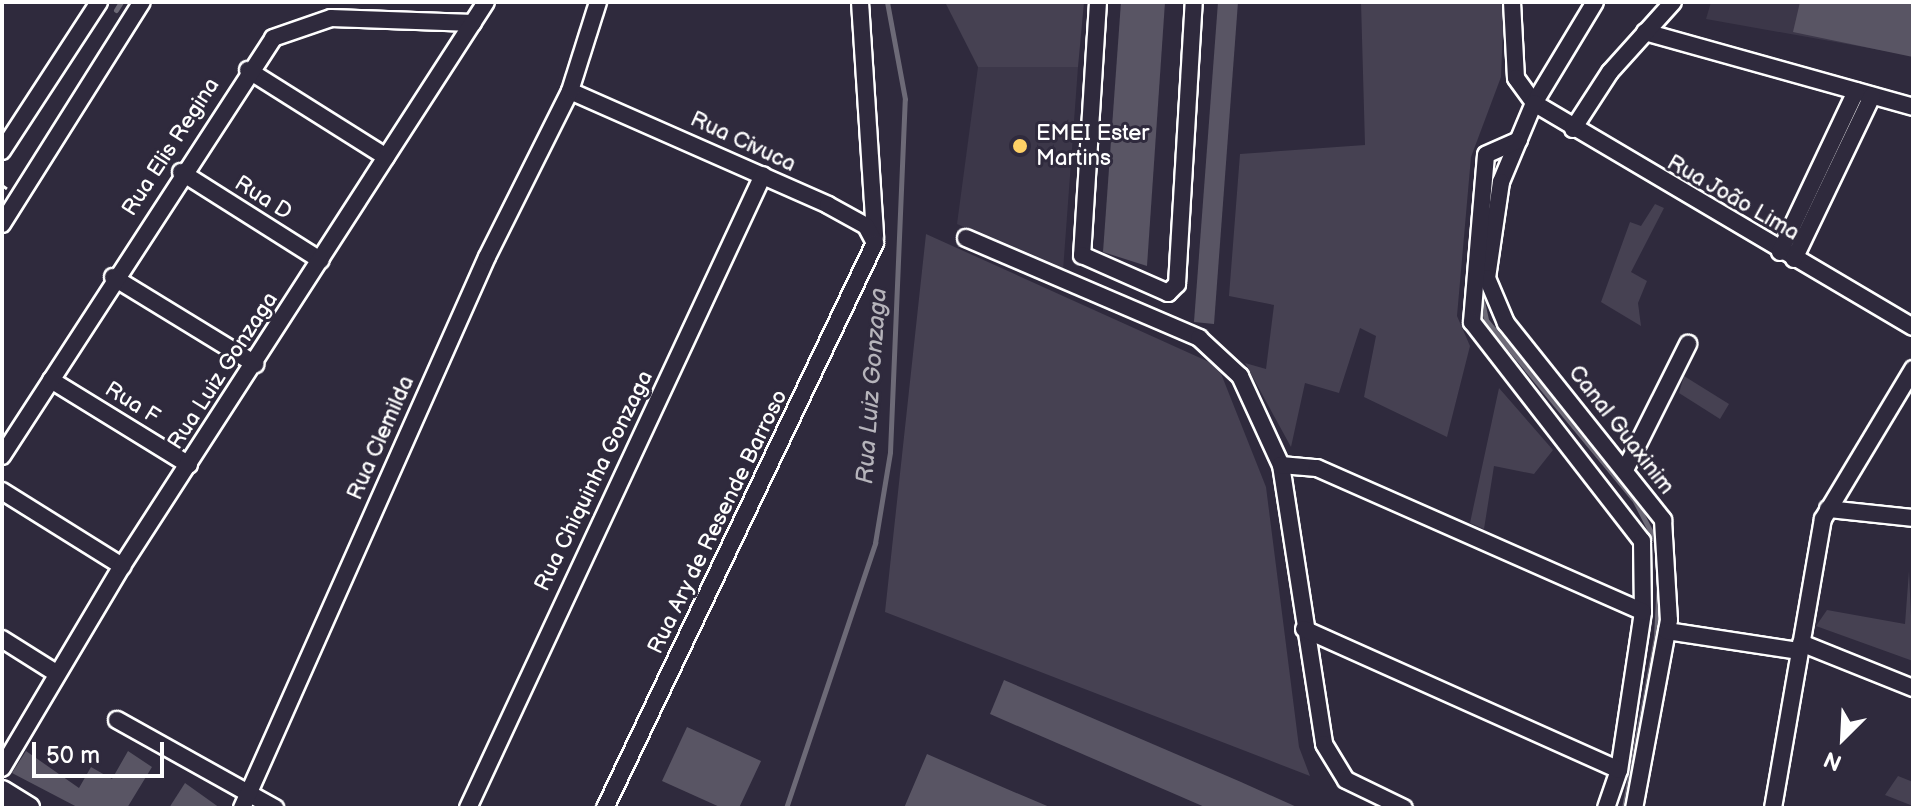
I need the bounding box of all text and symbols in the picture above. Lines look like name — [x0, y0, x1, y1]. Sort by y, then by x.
street label: Rua Elis Regina — [117, 73, 225, 221]
street label: Rua Civuca — [686, 106, 800, 178]
place label: EMEI Ester Martins — [1036, 120, 1149, 172]
marker: EMEI Ester Martins — [1011, 137, 1029, 155]
street label: Rua João Lima — [1662, 149, 1804, 247]
street label: Rua D — [230, 170, 296, 226]
street label: Rua Luiz Gonzaga — [162, 287, 284, 455]
water label: Rua Luiz Gonzaga — [851, 287, 893, 485]
street label: Canal Guaxinim — [1563, 360, 1679, 500]
street label: Rua Chiquinha Gonzaga — [529, 367, 659, 595]
street label: Rua Clemilda — [342, 372, 420, 504]
street label: Rua F — [100, 376, 164, 430]
street label: Rua Ary de Resende Barroso — [642, 385, 794, 659]
north arrow — [1803, 698, 1883, 778]
scale bar — [36, 726, 168, 776]
text: 50 m — [46, 741, 100, 770]
text: N — [1820, 745, 1846, 776]

